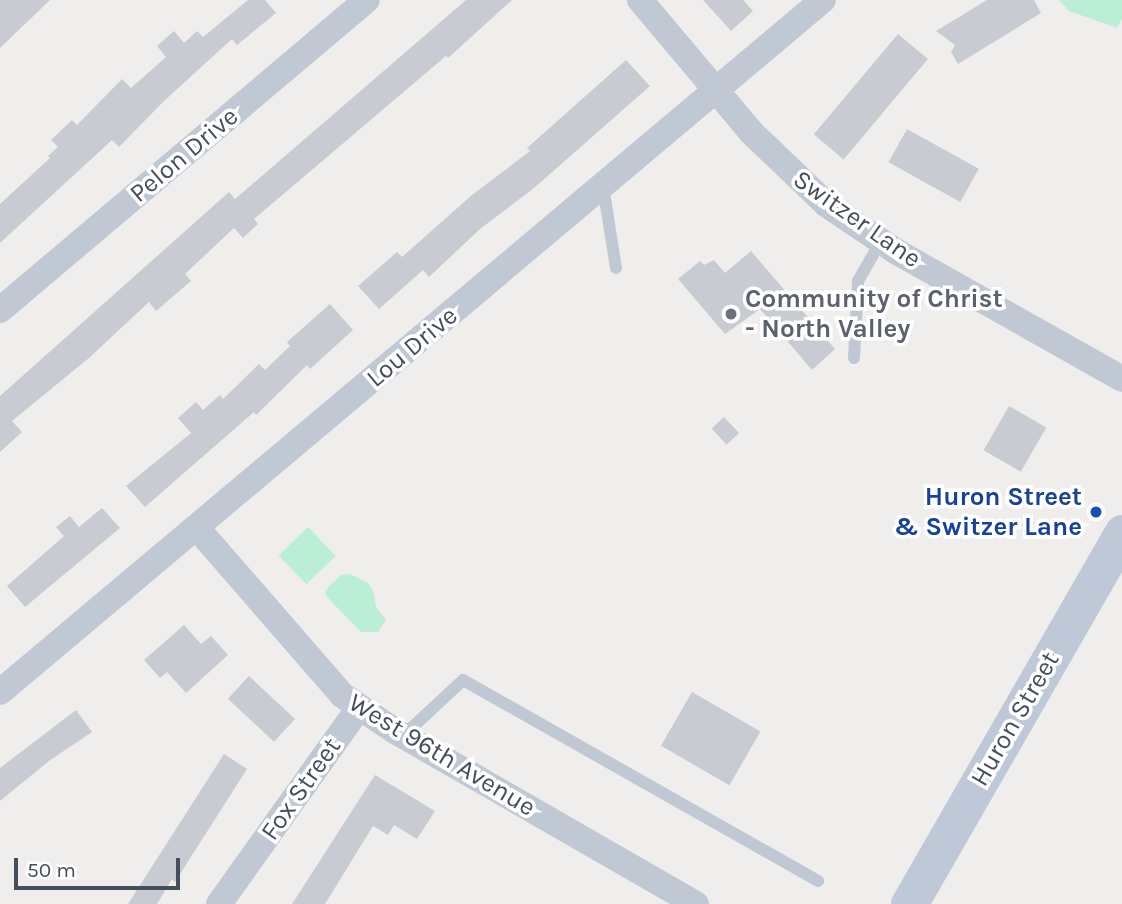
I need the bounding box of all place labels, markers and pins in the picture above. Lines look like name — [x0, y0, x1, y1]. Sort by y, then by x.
place label: Community of Christ - North Valley — [745, 283, 1003, 344]
marker: Community of Christ - North Valley — [723, 306, 739, 322]
place label: Huron Street & Switzer Lane — [894, 481, 1082, 542]
marker: Huron Street & Switzer Lane — [1088, 504, 1104, 520]

